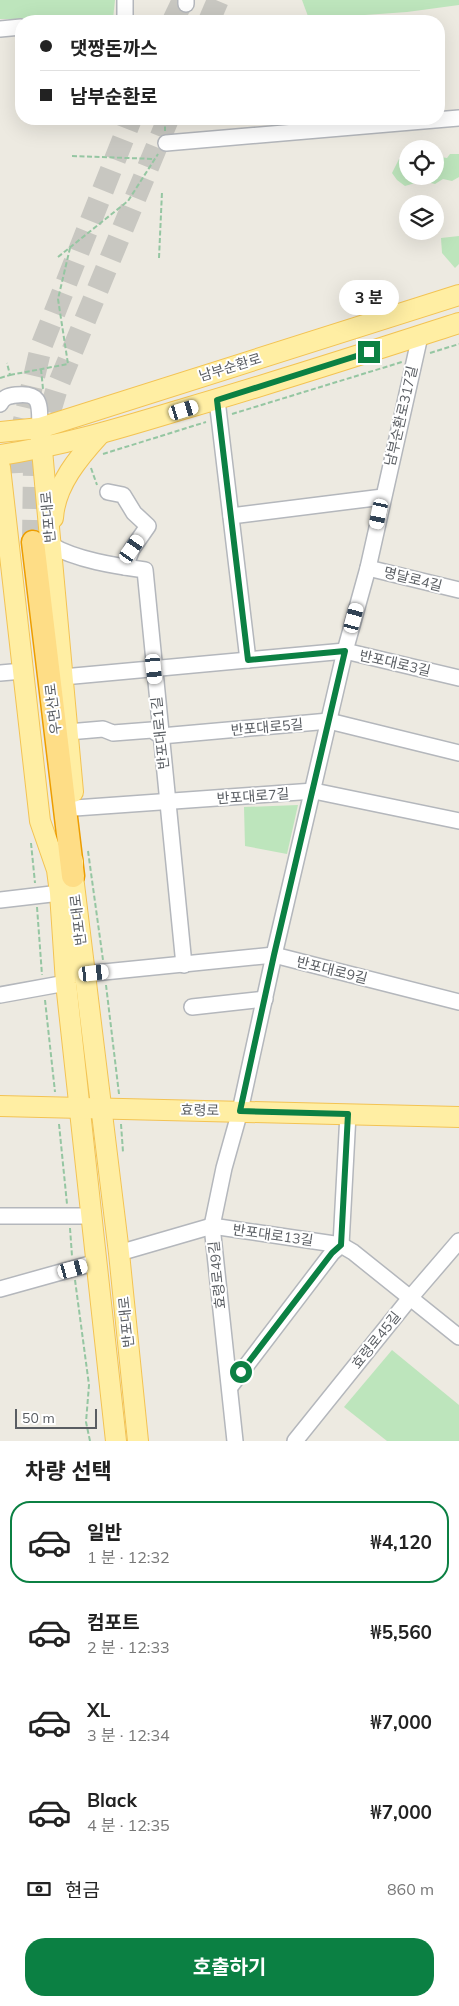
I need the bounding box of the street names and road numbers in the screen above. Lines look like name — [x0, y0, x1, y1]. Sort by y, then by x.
street label: 남부순환로 — [197, 349, 264, 385]
street label: 남부순환로317길 — [381, 364, 421, 468]
street label: 반포대로 — [37, 490, 59, 543]
street label: 명달로4길 — [382, 563, 444, 595]
street label: 반포대로3길 — [358, 646, 432, 680]
street label: 우면산로 — [41, 682, 65, 736]
street label: 반포대로1길 — [147, 696, 173, 770]
street label: 반포대로5길 — [230, 715, 304, 739]
street label: 반포대로7길 — [216, 784, 290, 808]
street label: 반포대로 — [66, 893, 90, 947]
street label: 반포대로9길 — [294, 952, 370, 988]
street label: 효령로 — [181, 1101, 220, 1119]
street label: 반포대로13길 — [232, 1220, 314, 1250]
street label: 효령로49길 — [204, 1240, 230, 1310]
street label: 반포대로 — [114, 1295, 138, 1349]
street label: 효령로45길 — [348, 1308, 404, 1372]

